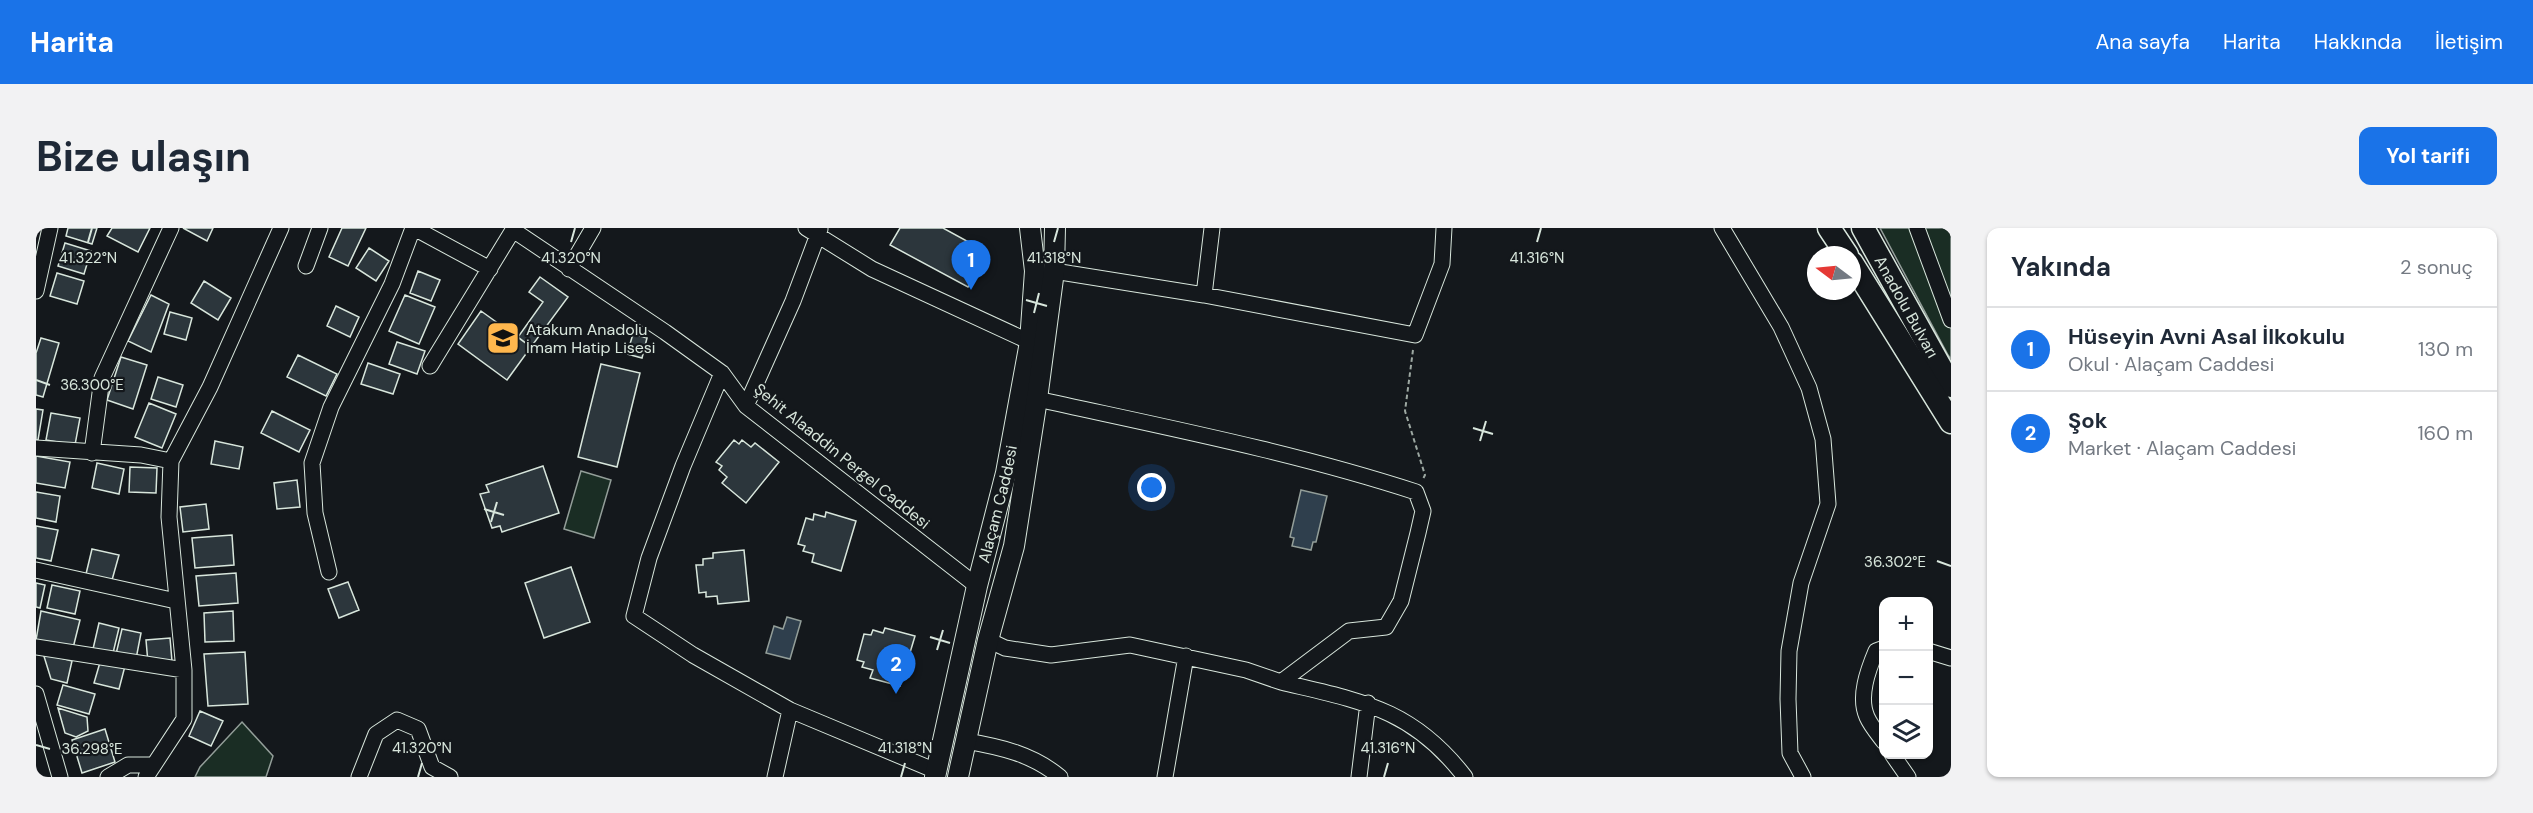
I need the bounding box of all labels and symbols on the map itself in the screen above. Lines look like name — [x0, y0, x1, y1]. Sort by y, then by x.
pin: 1 — [952, 241, 990, 290]
north arrow — [1807, 246, 1861, 300]
text: 41.322°N — [59, 248, 117, 268]
text: 41.320°N — [541, 248, 601, 268]
text: 41.318°N — [1027, 248, 1081, 268]
text: 41.316°N — [1510, 248, 1564, 268]
street label: Anadolu Bulvarı — [1870, 252, 1944, 361]
place label: Atakum Anadolu İmam Hatip Lisesi — [526, 319, 655, 358]
school or university icon: Atakum Anadolu İmam Hatip Lisesi — [485, 320, 521, 356]
text: 36.300°E — [60, 375, 124, 395]
street label: Şehit Alaaddin Pergel Caddesi — [750, 378, 934, 534]
street label: Alaçam Caddesi — [973, 444, 1021, 565]
your location — [1137, 473, 1166, 502]
text: 36.302°E — [1864, 552, 1926, 572]
pin: 2 — [876, 644, 916, 694]
text: 41.320°N — [392, 738, 452, 758]
text: 41.318°N — [878, 738, 932, 758]
text: 41.316°N — [1361, 738, 1415, 758]
text: 36.298°E — [61, 739, 123, 759]

